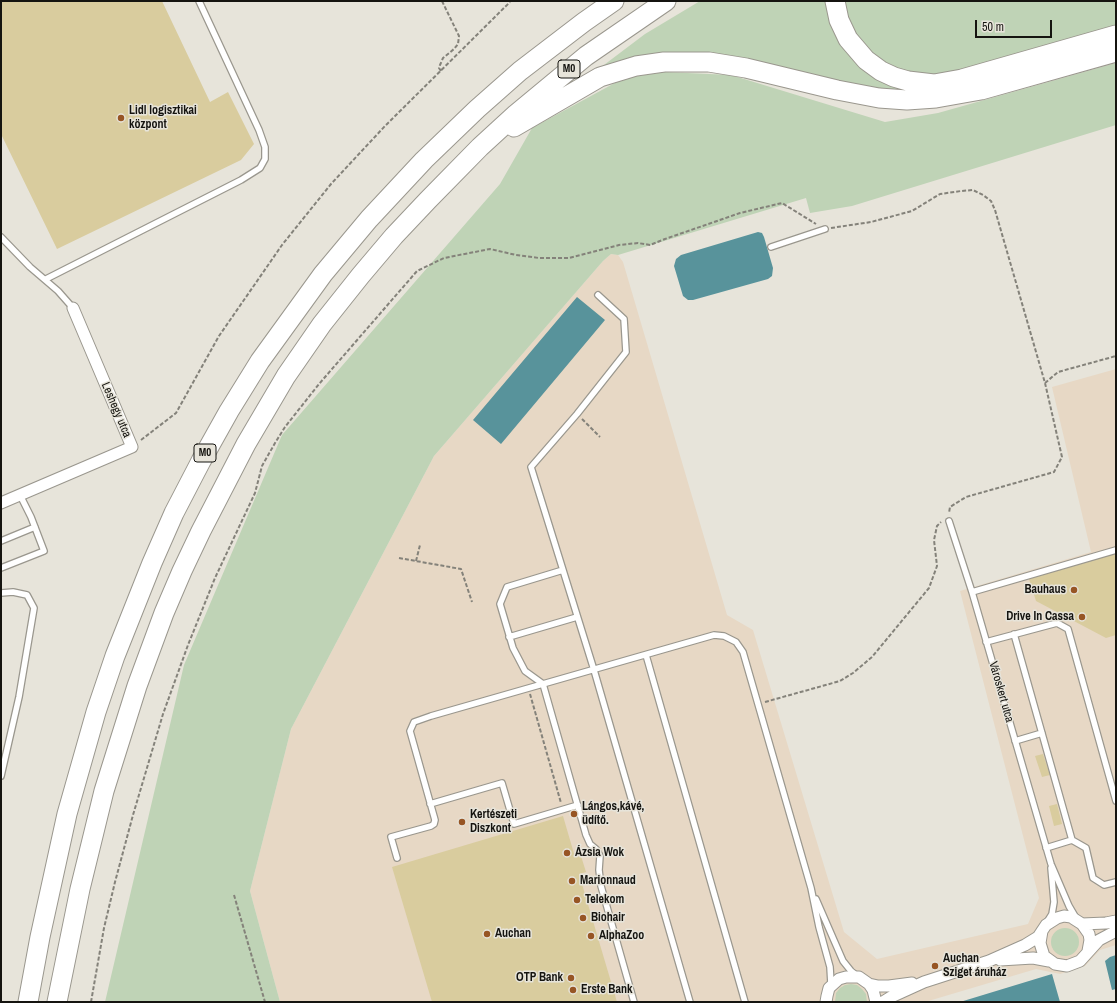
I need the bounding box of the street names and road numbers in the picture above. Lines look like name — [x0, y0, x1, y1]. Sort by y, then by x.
road number: M0 — [558, 60, 580, 78]
street label: Leshegy utca — [98, 380, 134, 440]
road number: M0 — [194, 444, 216, 462]
street label: Városkert utca — [985, 660, 1017, 724]

